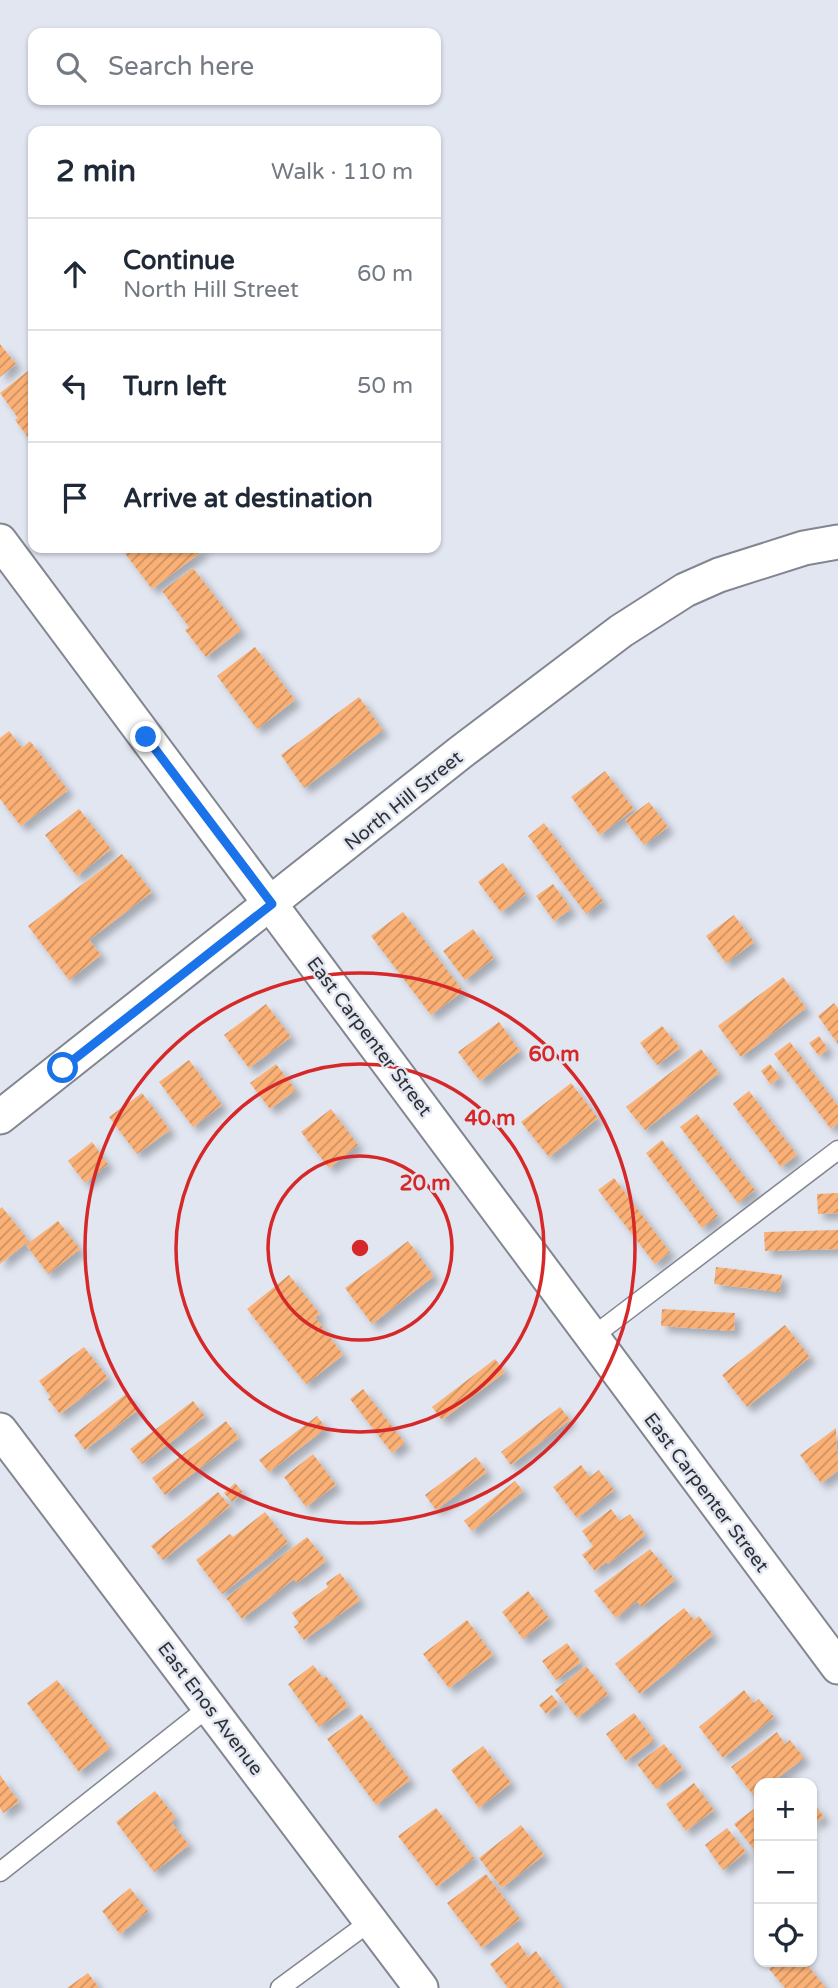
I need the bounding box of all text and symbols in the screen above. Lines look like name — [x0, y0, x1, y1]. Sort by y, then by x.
search box — [28, 28, 441, 105]
icon: search — [52, 48, 90, 86]
text: Search here — [108, 51, 254, 82]
text: 2 min — [56, 153, 136, 190]
text: Walk · 110 m — [271, 158, 413, 186]
text: Continue — [123, 245, 235, 276]
icon: ahead — [56, 255, 94, 293]
text: 60 m — [357, 260, 413, 288]
text: North Hill Street — [123, 276, 299, 304]
icon: left — [56, 367, 94, 405]
text: Turn left — [123, 371, 226, 402]
text: 50 m — [357, 372, 413, 400]
icon: arrive — [56, 479, 94, 517]
text: Arrive at destination — [123, 483, 373, 514]
route end — [130, 721, 161, 752]
street label: North Hill Street — [340, 747, 467, 855]
street label: East Carpenter Street — [302, 953, 436, 1121]
text: 60 m — [528, 1042, 580, 1067]
route start — [47, 1052, 78, 1083]
text: 40 m — [464, 1106, 516, 1131]
text: 20 m — [399, 1171, 451, 1196]
centre of rings — [348, 1236, 372, 1260]
street label: East Carpenter Street — [639, 1409, 773, 1577]
street label: East Enos Avenue — [153, 1638, 267, 1780]
map controls — [754, 1778, 817, 1967]
button: + — [754, 1778, 817, 1841]
button: − — [754, 1841, 817, 1904]
button: locate — [754, 1904, 817, 1967]

